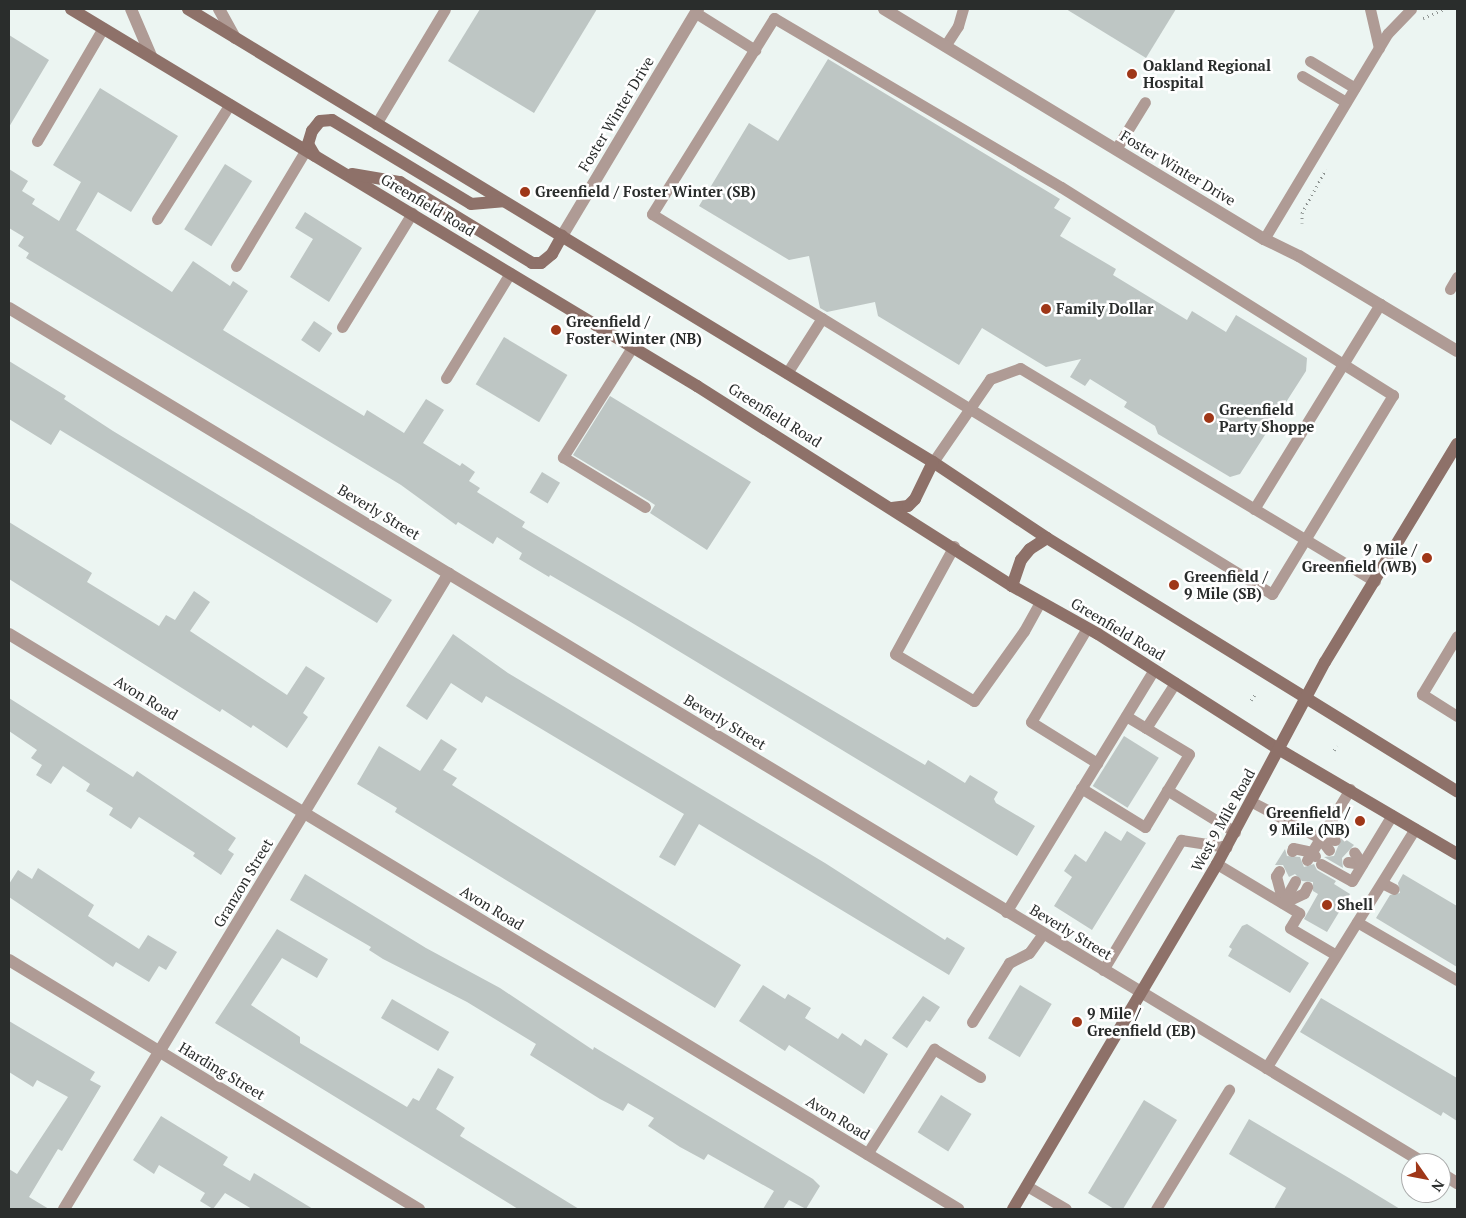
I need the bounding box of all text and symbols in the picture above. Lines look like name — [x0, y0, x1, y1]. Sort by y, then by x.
street label: Foster Winter Drive — [575, 53, 657, 175]
place label: Oakland Regional Hospital — [1143, 56, 1271, 91]
marker: Oakland Regional Hospital — [1125, 67, 1139, 81]
street label: Foster Winter Drive — [1117, 127, 1239, 209]
street label: Greenfield Road — [378, 170, 478, 240]
place label: Greenfield / Foster Winter (SB) — [535, 183, 756, 201]
marker: Greenfield / Foster Winter (SB) — [519, 186, 531, 198]
place label: Family Dollar — [1056, 300, 1153, 318]
marker: Family Dollar — [1040, 303, 1052, 315]
place label: Greenfield / Foster Winter (NB) — [566, 312, 702, 347]
marker: Greenfield / Foster Winter (NB) — [550, 324, 562, 336]
street label: Greenfield Road — [725, 379, 825, 451]
place label: Greenfield Party Shoppe — [1219, 400, 1314, 435]
marker: Greenfield Party Shoppe — [1203, 412, 1215, 424]
street label: Beverly Street — [335, 480, 423, 544]
place label: 9 Mile / Greenfield (WB) — [1302, 540, 1417, 575]
marker: 9 Mile / Greenfield (WB) — [1421, 552, 1433, 564]
place label: Greenfield / 9 Mile (SB) — [1184, 567, 1268, 602]
marker: Greenfield / 9 Mile (SB) — [1168, 579, 1180, 591]
street label: Greenfield Road — [1068, 594, 1168, 664]
street label: Avon Road — [111, 672, 181, 724]
street label: Beverly Street — [681, 690, 769, 754]
street label: West 9 Mile Road — [1187, 766, 1259, 874]
place label: Greenfield / 9 Mile (NB) — [1266, 803, 1350, 838]
marker: Greenfield / 9 Mile (NB) — [1354, 815, 1366, 827]
street label: Granzon Street — [209, 835, 277, 931]
street label: Avon Road — [457, 882, 527, 934]
place label: Shell — [1337, 896, 1373, 914]
marker: Shell — [1321, 899, 1333, 911]
street label: Beverly Street — [1027, 900, 1115, 964]
place label: 9 Mile / Greenfield (EB) — [1087, 1004, 1196, 1039]
marker: 9 Mile / Greenfield (EB) — [1071, 1016, 1083, 1028]
street label: Harding Street — [176, 1038, 268, 1104]
street label: Avon Road — [803, 1092, 873, 1144]
north arrow — [1401, 1153, 1451, 1203]
text: N — [1427, 1176, 1449, 1196]

